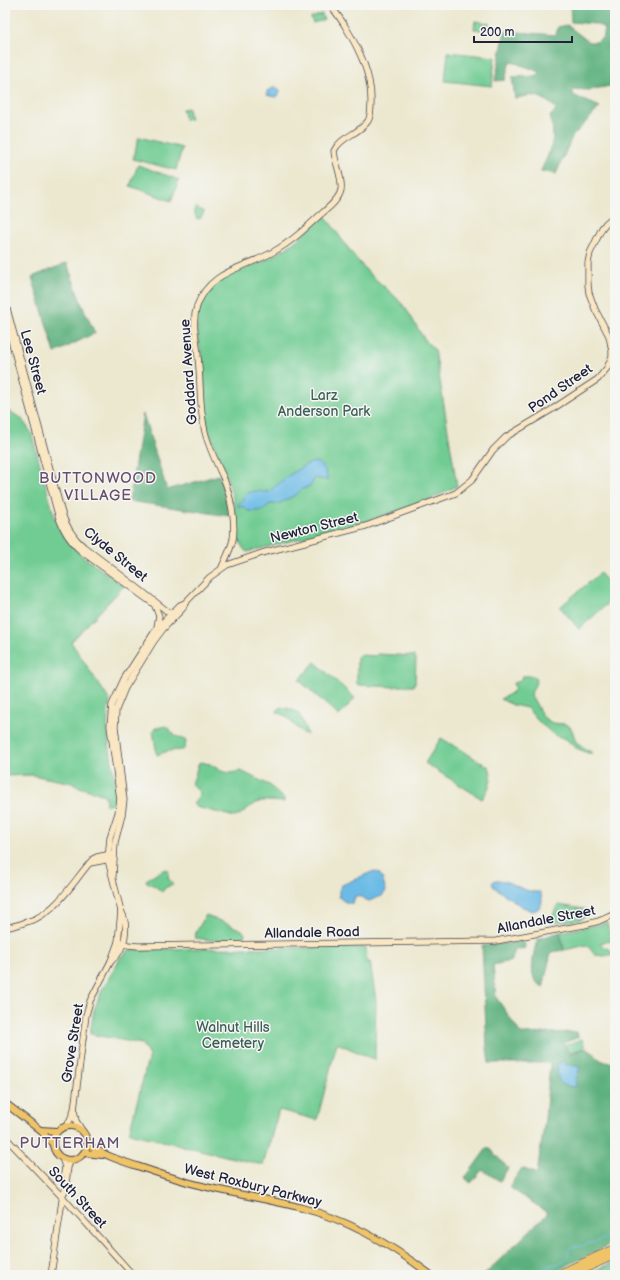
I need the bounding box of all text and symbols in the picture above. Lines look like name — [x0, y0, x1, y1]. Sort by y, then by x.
scale bar — [474, 18, 572, 44]
text: 200 m — [480, 25, 514, 40]
street label: Goddard Avenue — [176, 319, 201, 425]
street label: Lee Street — [17, 328, 50, 397]
street label: Pond Street — [525, 360, 596, 417]
park label: Larz Anderson Park — [278, 387, 370, 420]
district label: BUTTONWOOD VILLAGE — [39, 469, 157, 505]
street label: Newton Street — [268, 508, 361, 547]
street label: Clyde Street — [80, 523, 152, 586]
street label: Allandale Street — [496, 901, 597, 937]
street label: Allandale Road — [264, 923, 360, 942]
street label: Grove Street — [58, 1002, 87, 1084]
park label: Walnut Hills Cemetery — [196, 1019, 270, 1052]
district label: PUTTERHAM — [19, 1134, 121, 1153]
street label: West Roxbury Parkway — [182, 1160, 324, 1211]
street label: South Street — [45, 1163, 111, 1232]

